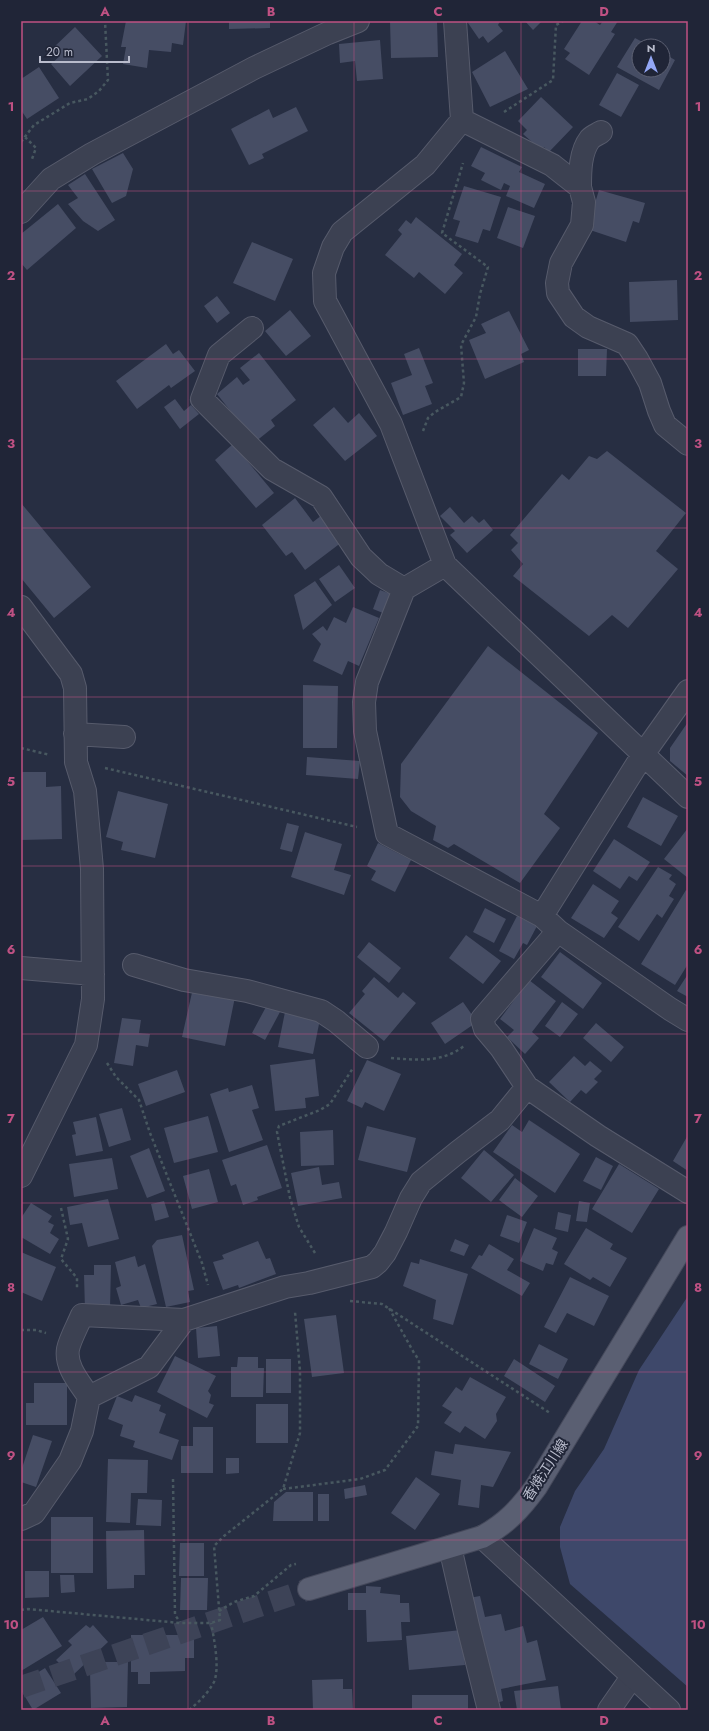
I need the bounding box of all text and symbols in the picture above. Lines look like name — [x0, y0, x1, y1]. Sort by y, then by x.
text: A — [99, 2, 110, 21]
text: B — [267, 2, 276, 21]
text: C — [433, 2, 443, 21]
text: D — [599, 2, 609, 21]
scale bar — [40, 38, 129, 64]
north arrow — [631, 38, 671, 78]
text: N — [647, 40, 655, 56]
text: 20 m — [46, 43, 73, 61]
text: 1 — [8, 97, 14, 116]
text: 1 — [695, 97, 701, 116]
text: 2 — [7, 266, 15, 285]
text: 2 — [694, 266, 702, 285]
text: 3 — [7, 434, 15, 453]
text: 3 — [694, 434, 702, 453]
text: 4 — [6, 603, 16, 622]
text: 4 — [693, 603, 703, 622]
text: 5 — [7, 772, 15, 791]
text: 5 — [694, 772, 702, 791]
text: 6 — [7, 940, 16, 959]
text: 6 — [694, 940, 703, 959]
text: 7 — [7, 1109, 15, 1128]
text: 7 — [694, 1109, 702, 1128]
text: 8 — [7, 1278, 15, 1297]
text: 8 — [694, 1278, 702, 1297]
street label: 香焼江川線 — [518, 1435, 572, 1505]
text: 9 — [7, 1446, 16, 1465]
text: 9 — [694, 1446, 703, 1465]
text: 10 — [3, 1615, 19, 1634]
text: 10 — [690, 1615, 706, 1634]
text: A — [99, 1711, 110, 1730]
text: B — [267, 1711, 276, 1730]
text: C — [433, 1711, 443, 1730]
text: D — [599, 1711, 609, 1730]

